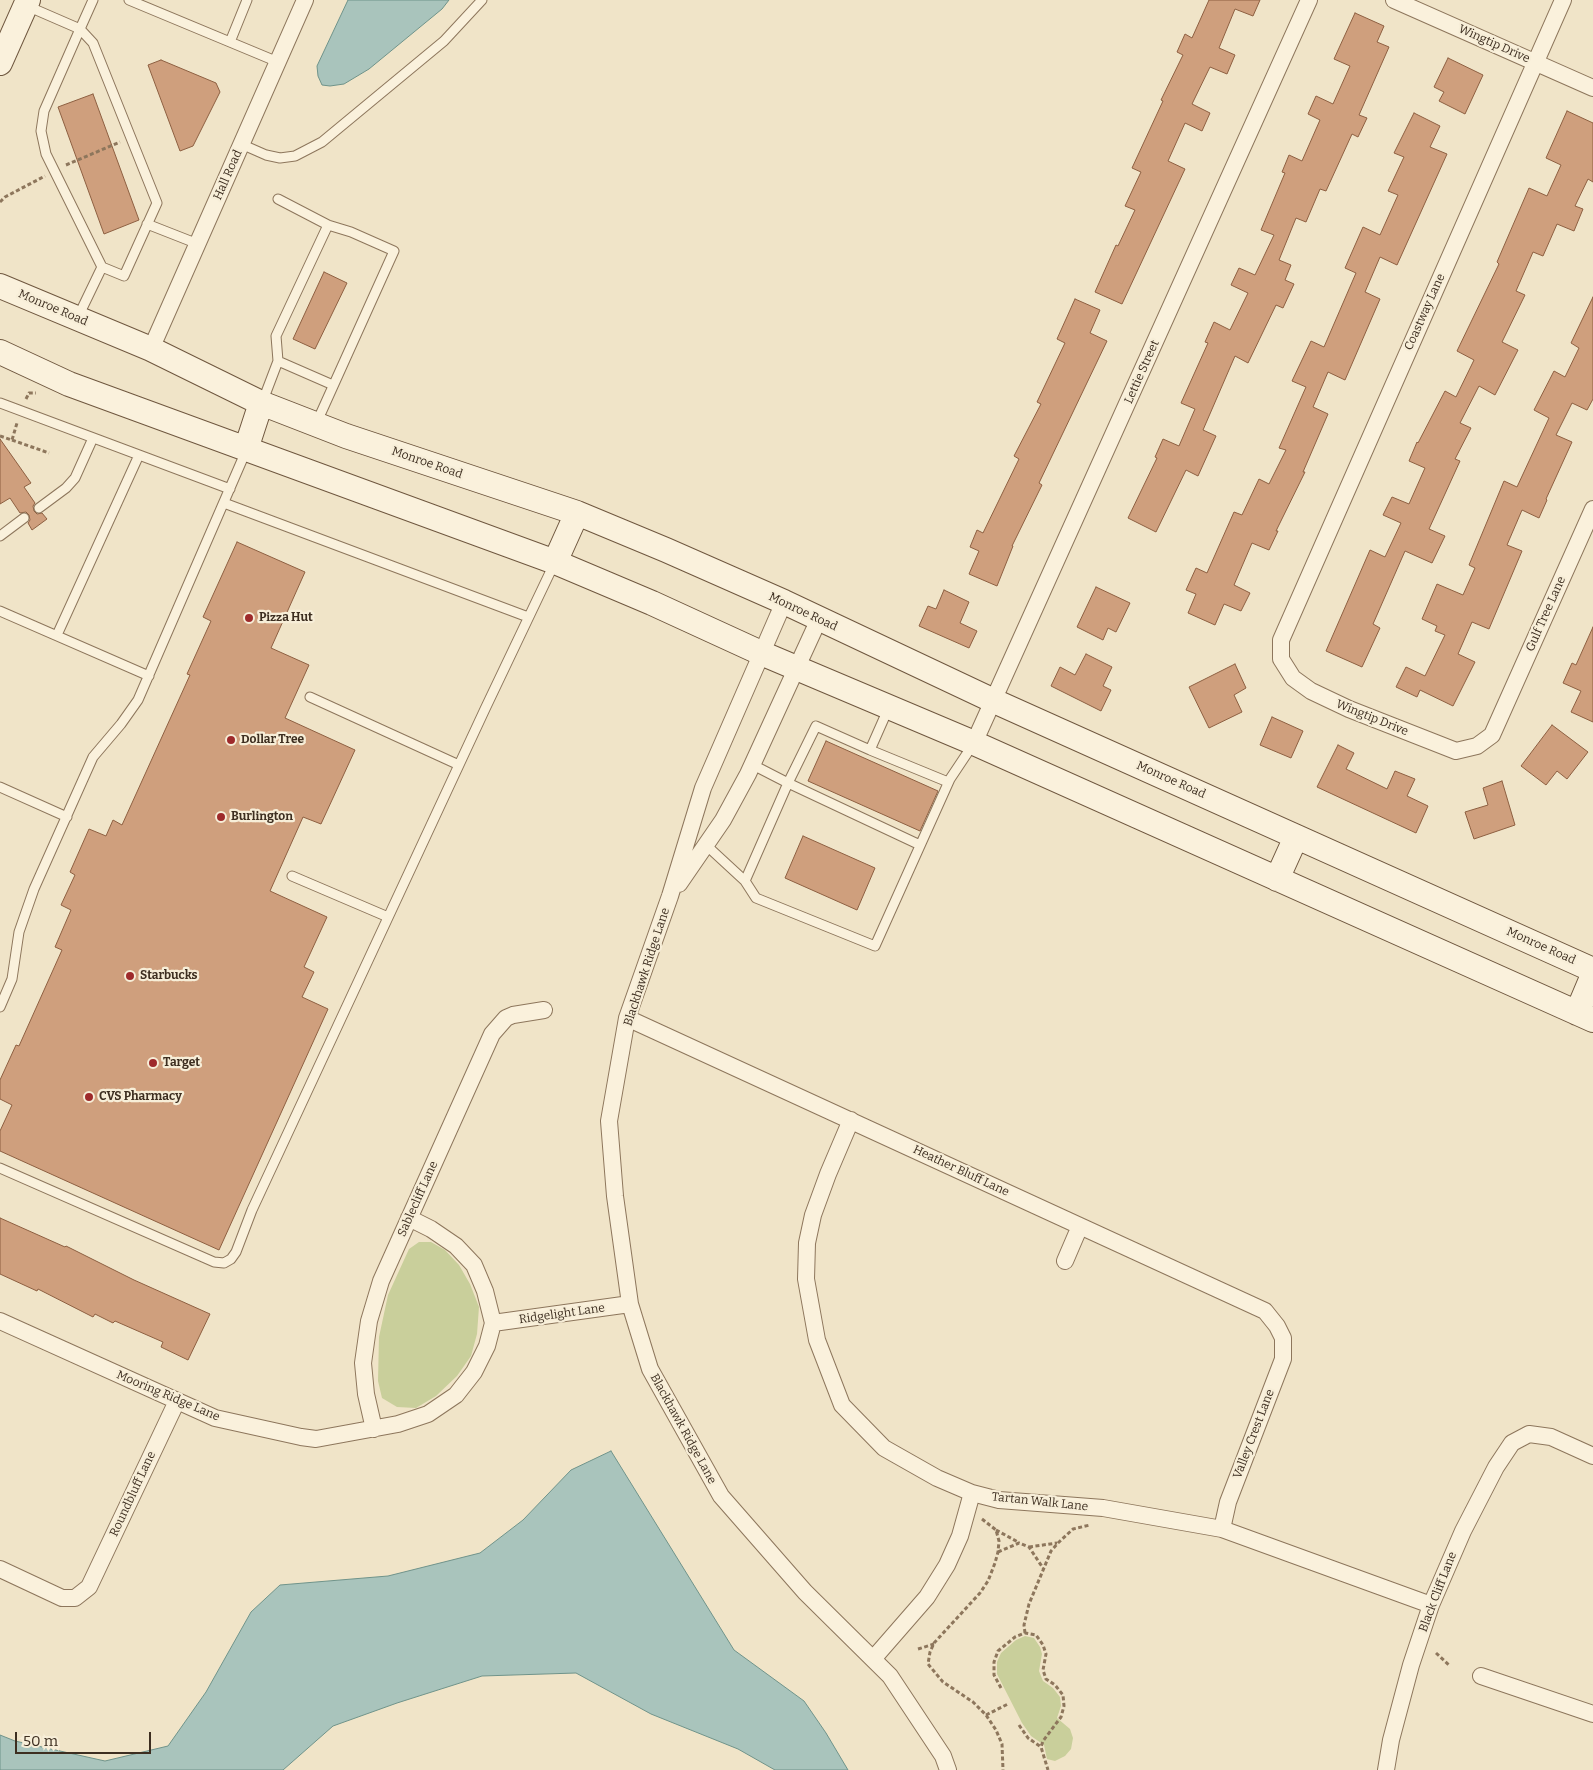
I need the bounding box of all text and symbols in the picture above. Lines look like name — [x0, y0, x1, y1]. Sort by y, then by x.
street label: Wingtip Drive — [1456, 22, 1532, 66]
street label: Hall Road — [211, 148, 245, 202]
street label: Coastway Lane — [1402, 271, 1448, 353]
street label: Monroe Road — [16, 287, 90, 329]
street label: Lettie Street — [1122, 338, 1162, 406]
street label: Monroe Road — [390, 444, 464, 482]
street label: Gulf Tree Lane — [1523, 574, 1569, 654]
street label: Monroe Road — [766, 590, 840, 634]
place label: Pizza Hut — [259, 611, 313, 625]
marker: Pizza Hut — [243, 612, 255, 624]
street label: Wingtip Drive — [1334, 697, 1410, 739]
place label: Dollar Tree — [241, 733, 304, 747]
marker: Dollar Tree — [225, 734, 237, 746]
street label: Monroe Road — [1134, 758, 1208, 802]
place label: Burlington — [231, 810, 293, 824]
marker: Burlington — [215, 811, 227, 823]
street label: Blackhawk Ridge Lane — [621, 906, 673, 1028]
street label: Monroe Road — [1504, 924, 1578, 968]
place label: Starbucks — [140, 969, 197, 983]
marker: Starbucks — [124, 970, 136, 982]
place label: Target — [163, 1056, 200, 1070]
marker: Target — [147, 1057, 159, 1069]
place label: CVS Pharmacy — [99, 1090, 182, 1104]
marker: CVS Pharmacy — [83, 1091, 95, 1103]
street label: Heather Bluff Lane — [911, 1142, 1011, 1200]
street label: Sablecliff Lane — [395, 1159, 441, 1239]
street label: Ridgelight Lane — [518, 1301, 606, 1327]
street label: Mooring Ridge Lane — [114, 1368, 222, 1424]
street label: Blackhawk Ridge Lane — [647, 1371, 719, 1487]
street label: Valley Crest Lane — [1230, 1387, 1278, 1481]
street label: Roundbluff Lane — [107, 1449, 159, 1539]
street label: Tartan Walk Lane — [991, 1490, 1089, 1514]
street label: Black Cliff Lane — [1416, 1550, 1460, 1634]
scale bar — [18, 1722, 154, 1754]
text: 50 m — [23, 1732, 58, 1750]

